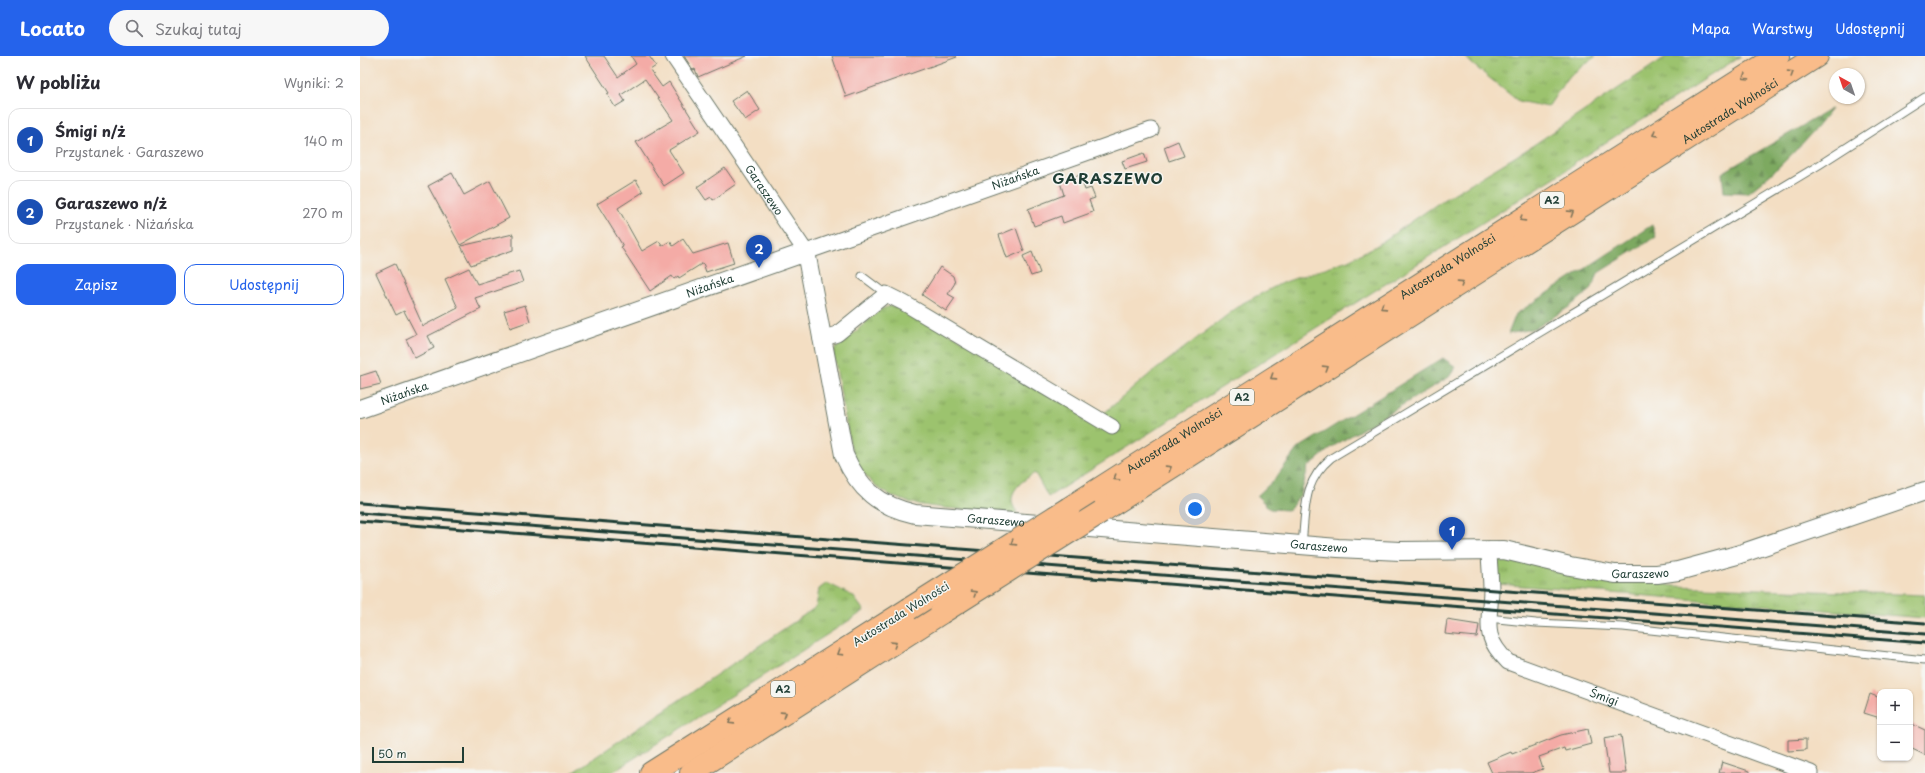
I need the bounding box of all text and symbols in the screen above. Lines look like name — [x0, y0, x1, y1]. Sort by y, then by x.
search box — [109, 10, 389, 46]
text: Locato — [20, 14, 85, 42]
icon: search — [123, 17, 145, 39]
text: Szukaj tutaj — [155, 17, 242, 40]
text: Mapa — [1692, 18, 1730, 39]
text: Warstwy — [1752, 18, 1813, 39]
text: Udostępnij — [1835, 18, 1905, 39]
north arrow — [1829, 68, 1865, 104]
text: W pobliżu — [16, 69, 101, 95]
one-way arrow — [1786, 71, 1793, 78]
one-way arrow — [1742, 72, 1749, 80]
text: Wyniki: 2 — [284, 73, 344, 92]
street label: Autostrada Wolności — [1679, 74, 1781, 148]
text: Śmigi n/ż — [55, 119, 126, 142]
one-way arrow — [1652, 129, 1659, 137]
text: 1 — [27, 131, 33, 150]
text: 140 m — [304, 131, 343, 150]
text: Przystanek · Garaszewo — [55, 142, 204, 161]
street label: Garaszewo — [741, 161, 788, 219]
street label: Niżańska — [989, 161, 1041, 194]
district label: GARASZEWO — [1052, 166, 1164, 189]
text: Garaszewo n/ż — [55, 191, 167, 214]
road number: A2 — [1540, 192, 1564, 208]
text: 2 — [25, 203, 35, 222]
text: 270 m — [302, 203, 343, 222]
one-way arrow — [1566, 211, 1573, 218]
text: Przystanek · Niżańska — [55, 214, 194, 233]
one-way arrow — [1519, 214, 1526, 221]
street label: Autostrada Wolności — [1396, 229, 1499, 303]
pin: 2 — [746, 235, 772, 268]
button: Zapisz — [16, 264, 176, 305]
button: Udostępnij — [184, 264, 344, 305]
street label: Niżańska — [684, 269, 736, 302]
one-way arrow — [1457, 280, 1464, 287]
one-way arrow — [1380, 303, 1387, 310]
one-way arrow — [1322, 366, 1329, 373]
one-way arrow — [1270, 373, 1277, 380]
street label: Niżańska — [378, 377, 430, 409]
road number: A2 — [1230, 389, 1254, 405]
street label: Autostrada Wolności — [1123, 403, 1226, 477]
one-way arrow — [1165, 465, 1172, 473]
one-way arrow — [1113, 473, 1120, 480]
your location — [1185, 499, 1205, 519]
street label: Garaszewo — [966, 509, 1025, 531]
pin: 1 — [1439, 517, 1465, 550]
street label: Garaszewo — [1289, 535, 1348, 556]
one-way arrow — [1010, 539, 1017, 546]
street label: Garaszewo — [1611, 563, 1670, 582]
street label: Autostrada Wolności — [849, 577, 952, 650]
one-way arrow — [970, 590, 977, 597]
one-way arrow — [890, 641, 897, 648]
one-way arrow — [838, 648, 845, 655]
road number: A2 — [771, 681, 795, 697]
street label: Śmigi — [1587, 683, 1621, 710]
map controls — [1877, 689, 1913, 761]
button: + — [1877, 689, 1913, 725]
one-way arrow — [780, 711, 787, 718]
one-way arrow — [728, 717, 735, 725]
button: − — [1877, 725, 1913, 761]
scale bar — [372, 745, 464, 764]
text: 50 m — [378, 745, 407, 762]

